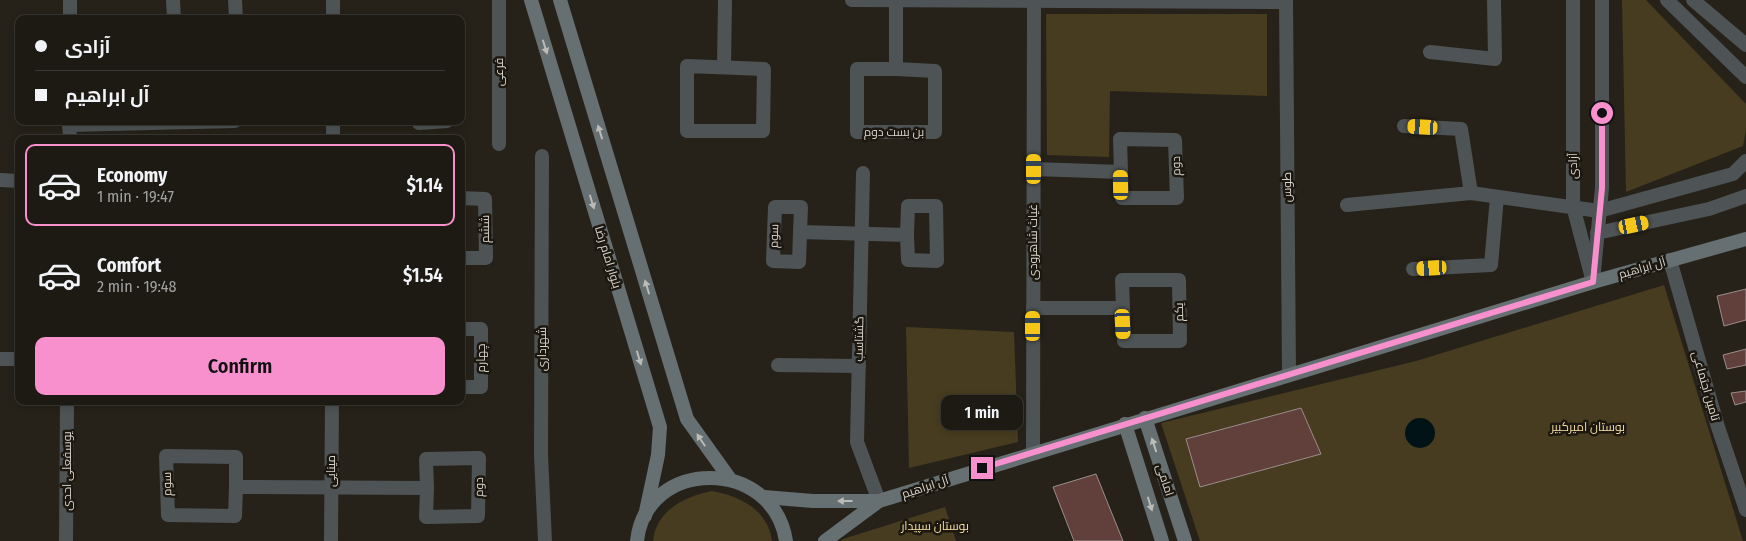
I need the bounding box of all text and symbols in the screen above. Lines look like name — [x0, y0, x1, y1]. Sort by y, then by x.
text: آزادی — [65, 35, 111, 58]
one-way arrow — [541, 39, 549, 54]
street label: فرعی — [492, 58, 506, 86]
text: آل ابراهیم — [65, 84, 149, 107]
route start — [1591, 102, 1613, 124]
car — [1407, 119, 1438, 135]
one-way arrow — [596, 124, 604, 139]
street label: بن بست دوم — [864, 125, 924, 140]
street label: آزادی — [1566, 152, 1580, 179]
car — [1026, 154, 1041, 184]
street label: دوم — [1169, 156, 1184, 176]
icon: car — [37, 163, 82, 208]
text: Economy — [97, 164, 167, 187]
car — [1113, 170, 1128, 200]
street label: طوس — [1280, 172, 1294, 202]
text: $1.14 — [406, 174, 443, 197]
text: 1 min · 19:47 — [97, 187, 174, 206]
one-way arrow — [588, 195, 596, 210]
street label: غیاث شاهرودی — [1026, 204, 1040, 280]
street label: ششم — [478, 215, 493, 243]
car — [1617, 215, 1650, 235]
street label: بلوار امام رضا — [591, 224, 624, 290]
street label: سوم — [767, 224, 782, 248]
icon: car — [37, 253, 82, 298]
text: Comfort — [97, 254, 161, 277]
street label: آل ابراهیم — [1617, 254, 1668, 282]
car — [1416, 260, 1447, 276]
text: $1.54 — [403, 264, 443, 287]
text: 2 min · 19:48 — [97, 277, 177, 296]
one-way arrow — [643, 280, 651, 295]
street label: یکم — [1172, 302, 1187, 322]
car — [1114, 309, 1131, 339]
car — [1025, 311, 1040, 341]
street label: گشتاسب — [852, 316, 866, 362]
street label: شهرداری — [535, 327, 549, 371]
button: Confirm — [35, 337, 445, 395]
street label: چهارم — [474, 344, 490, 372]
street label: تامین اجتماعی — [1689, 349, 1723, 423]
one-way arrow — [635, 350, 643, 365]
callout: 1 min — [941, 396, 1023, 430]
text: 1 min — [965, 403, 999, 422]
park label: بوستان امیرکبیر — [1550, 420, 1625, 434]
street label: یوسفعلی احدی — [60, 430, 74, 511]
one-way arrow — [696, 433, 706, 446]
one-way arrow — [1149, 437, 1157, 452]
street label: مینایی — [324, 455, 338, 487]
route end — [971, 457, 993, 479]
street label: امامی — [1153, 462, 1177, 498]
street label: سوم — [160, 472, 175, 496]
street label: آل ابراهیم — [900, 473, 951, 502]
street label: دوم — [472, 477, 487, 497]
one-way arrow — [837, 497, 853, 505]
one-way arrow — [1147, 497, 1155, 512]
park label: بوستان سپیدار — [900, 519, 969, 534]

